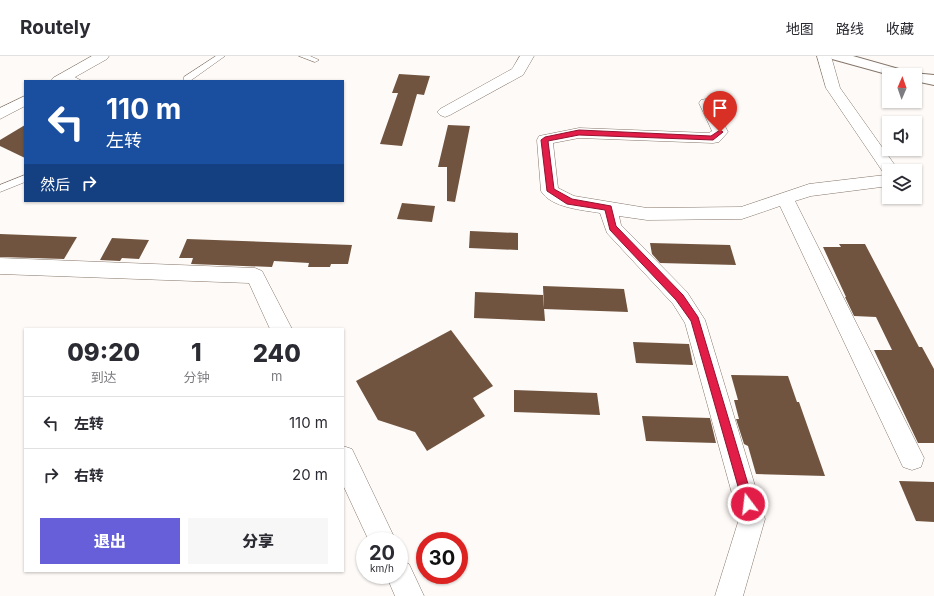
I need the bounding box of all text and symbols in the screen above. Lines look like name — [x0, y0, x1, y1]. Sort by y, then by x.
text: Routely — [20, 16, 91, 39]
text: 地图 — [786, 20, 814, 37]
text: 路线 — [836, 20, 864, 37]
text: 收藏 — [886, 20, 914, 37]
north arrow — [882, 68, 922, 108]
map controls — [882, 68, 922, 204]
pin — [703, 91, 737, 132]
text: 110 m — [106, 92, 181, 126]
icon: left — [40, 96, 92, 148]
icon: arrive — [709, 97, 731, 119]
button: sound — [882, 116, 922, 156]
text: 左转 — [106, 130, 142, 151]
button: layers — [882, 164, 922, 204]
icon: right — [78, 172, 100, 194]
text: 然后 — [40, 175, 70, 194]
text: 09:20 — [67, 338, 140, 367]
text: 1 — [191, 338, 202, 367]
text: 240 — [253, 339, 301, 368]
text: m — [271, 368, 282, 384]
text: 到达 — [91, 369, 117, 385]
text: 分钟 — [183, 369, 209, 385]
icon: left — [40, 412, 62, 434]
text: 110 m — [289, 413, 328, 432]
text: 左转 — [74, 414, 104, 433]
icon: right — [40, 464, 62, 486]
text: 20 m — [292, 465, 328, 484]
text: 右转 — [74, 466, 104, 485]
position arrow — [727, 483, 769, 525]
button: 退出 — [40, 518, 180, 564]
button: 分享 — [188, 518, 328, 564]
speed limit sign: 30 — [416, 532, 468, 584]
text: 20 — [369, 541, 395, 565]
text: km/h — [370, 562, 394, 574]

